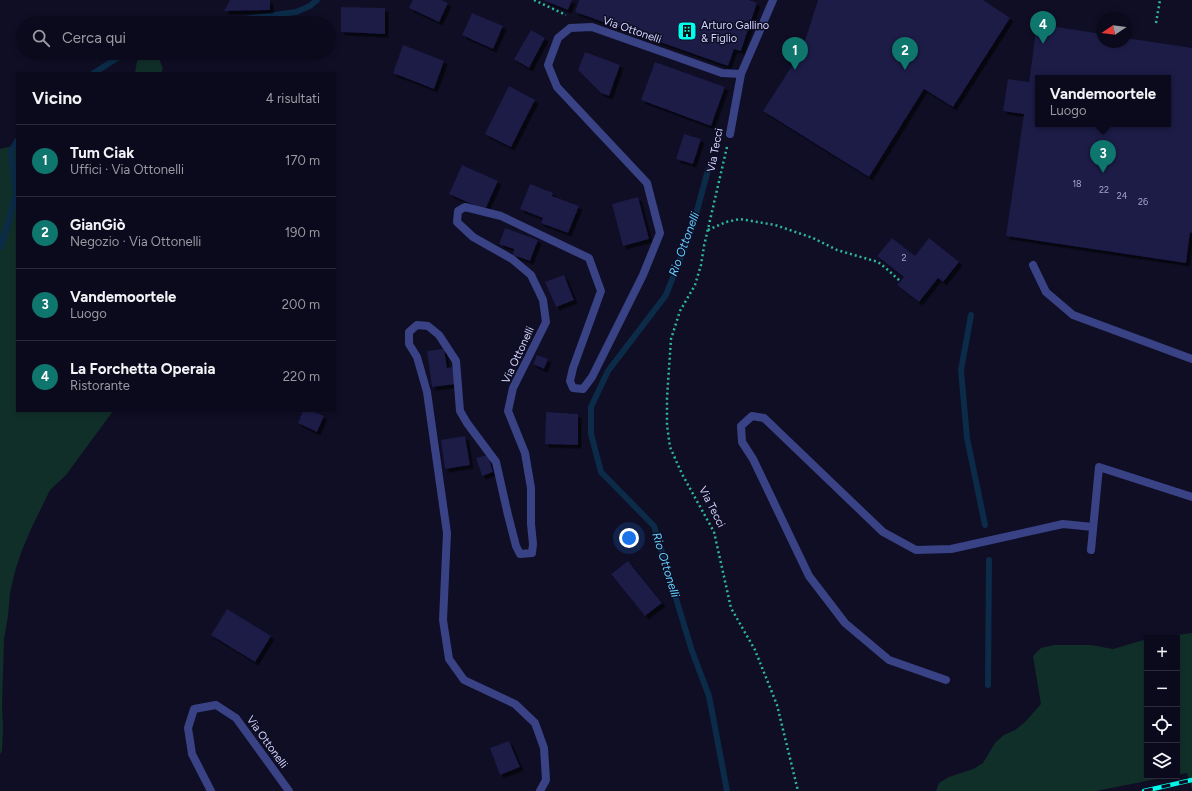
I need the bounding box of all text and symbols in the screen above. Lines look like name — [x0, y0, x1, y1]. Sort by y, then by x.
pin: 4 — [1030, 11, 1056, 44]
north arrow — [1096, 12, 1132, 48]
street label: Via Ottonelli — [601, 14, 663, 46]
search box — [16, 16, 336, 60]
place label: Arturo Gallino & Figlio — [701, 19, 769, 45]
building icon: Arturo Gallino & Figlio — [676, 20, 698, 42]
icon: search — [30, 27, 52, 49]
text: Cerca qui — [62, 29, 126, 47]
pin: 1 — [782, 37, 808, 70]
pin: 2 — [892, 37, 918, 70]
popup — [1035, 75, 1171, 127]
text: Vandemoortele — [1050, 85, 1156, 103]
text: Vicino — [32, 88, 82, 108]
text: 4 risultati — [266, 91, 320, 106]
text: Luogo — [1050, 103, 1087, 118]
street label: Via Tecci — [704, 127, 726, 173]
pin: 3 — [1090, 140, 1116, 173]
text: Tum Ciak — [70, 144, 134, 162]
text: 1 — [42, 153, 48, 168]
text: 170 m — [285, 153, 320, 168]
text: Uffici · Via Ottonelli — [70, 162, 184, 177]
house number: 18 — [1072, 178, 1082, 189]
house number: 22 — [1099, 184, 1109, 195]
house number: 24 — [1117, 190, 1128, 201]
house number: 26 — [1138, 196, 1148, 207]
water label: Rio Ottonelli — [666, 210, 702, 278]
text: GianGiò — [70, 216, 125, 234]
text: 2 — [41, 225, 49, 240]
text: 190 m — [285, 225, 320, 240]
text: Negozio · Via Ottonelli — [70, 234, 201, 249]
house number: 2 — [901, 252, 907, 263]
text: Vandemoortele — [70, 288, 176, 306]
text: 3 — [41, 297, 49, 312]
text: 200 m — [282, 297, 320, 312]
text: Luogo — [70, 306, 107, 321]
street label: Via Ottonelli — [499, 324, 537, 386]
text: La Forchetta Operaia — [70, 360, 216, 378]
text: 4 — [41, 369, 49, 384]
text: 220 m — [283, 369, 320, 384]
text: Ristorante — [70, 378, 130, 393]
street label: Via Tecci — [696, 484, 728, 530]
your location — [619, 528, 639, 548]
water label: Rio Ottonelli — [649, 531, 683, 599]
map controls — [1144, 635, 1180, 779]
button: + — [1144, 635, 1180, 671]
button: − — [1144, 671, 1180, 707]
button: locate — [1144, 707, 1180, 743]
street label: Via Ottonelli — [244, 713, 290, 771]
button: layers — [1144, 743, 1180, 779]

